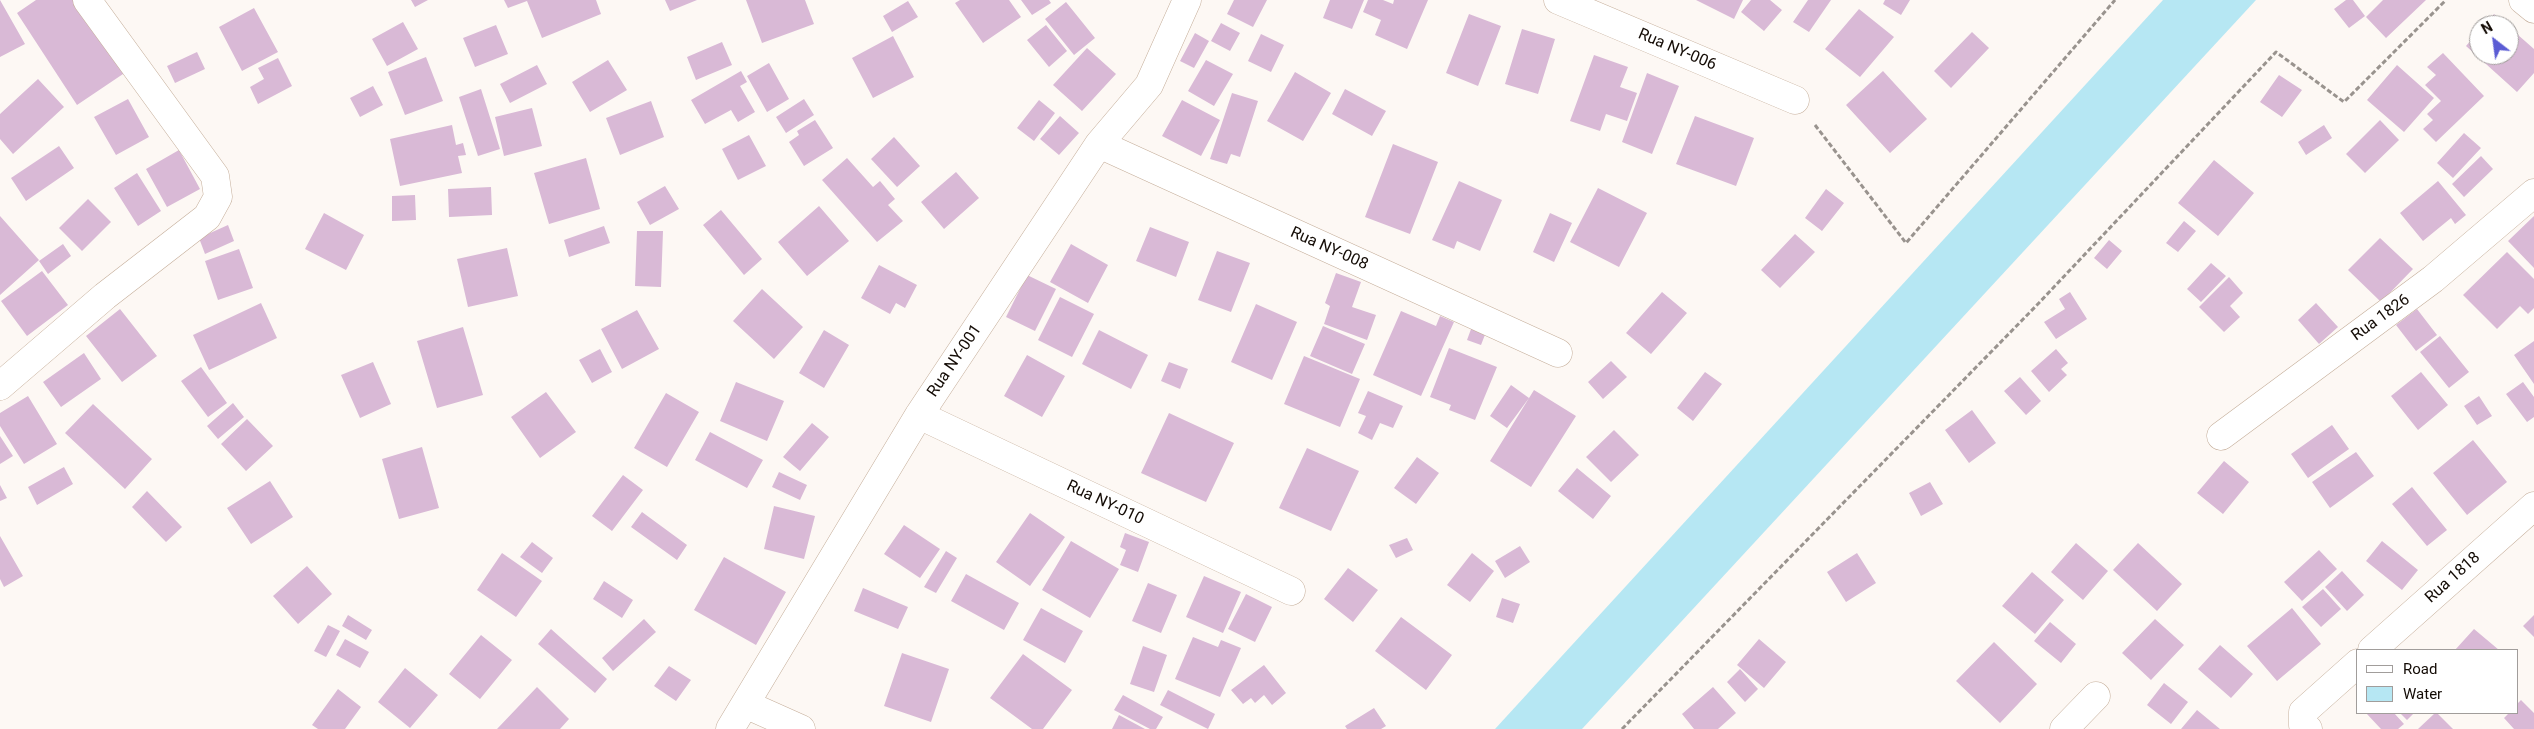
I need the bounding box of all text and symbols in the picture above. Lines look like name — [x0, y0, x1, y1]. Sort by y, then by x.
north arrow — [2469, 15, 2519, 65]
text: N — [2479, 18, 2495, 37]
street label: Rua NY-006 — [1635, 25, 1719, 75]
street label: Rua NY-008 — [1287, 223, 1371, 275]
street label: Rua 1826 — [2348, 290, 2414, 346]
street label: Rua NY-001 — [924, 321, 986, 401]
street label: Rua NY-010 — [1063, 477, 1147, 529]
street label: Rua 1818 — [2422, 548, 2484, 608]
legend — [2356, 649, 2519, 714]
text: Road — [2403, 660, 2437, 678]
text: Water — [2403, 685, 2442, 703]

